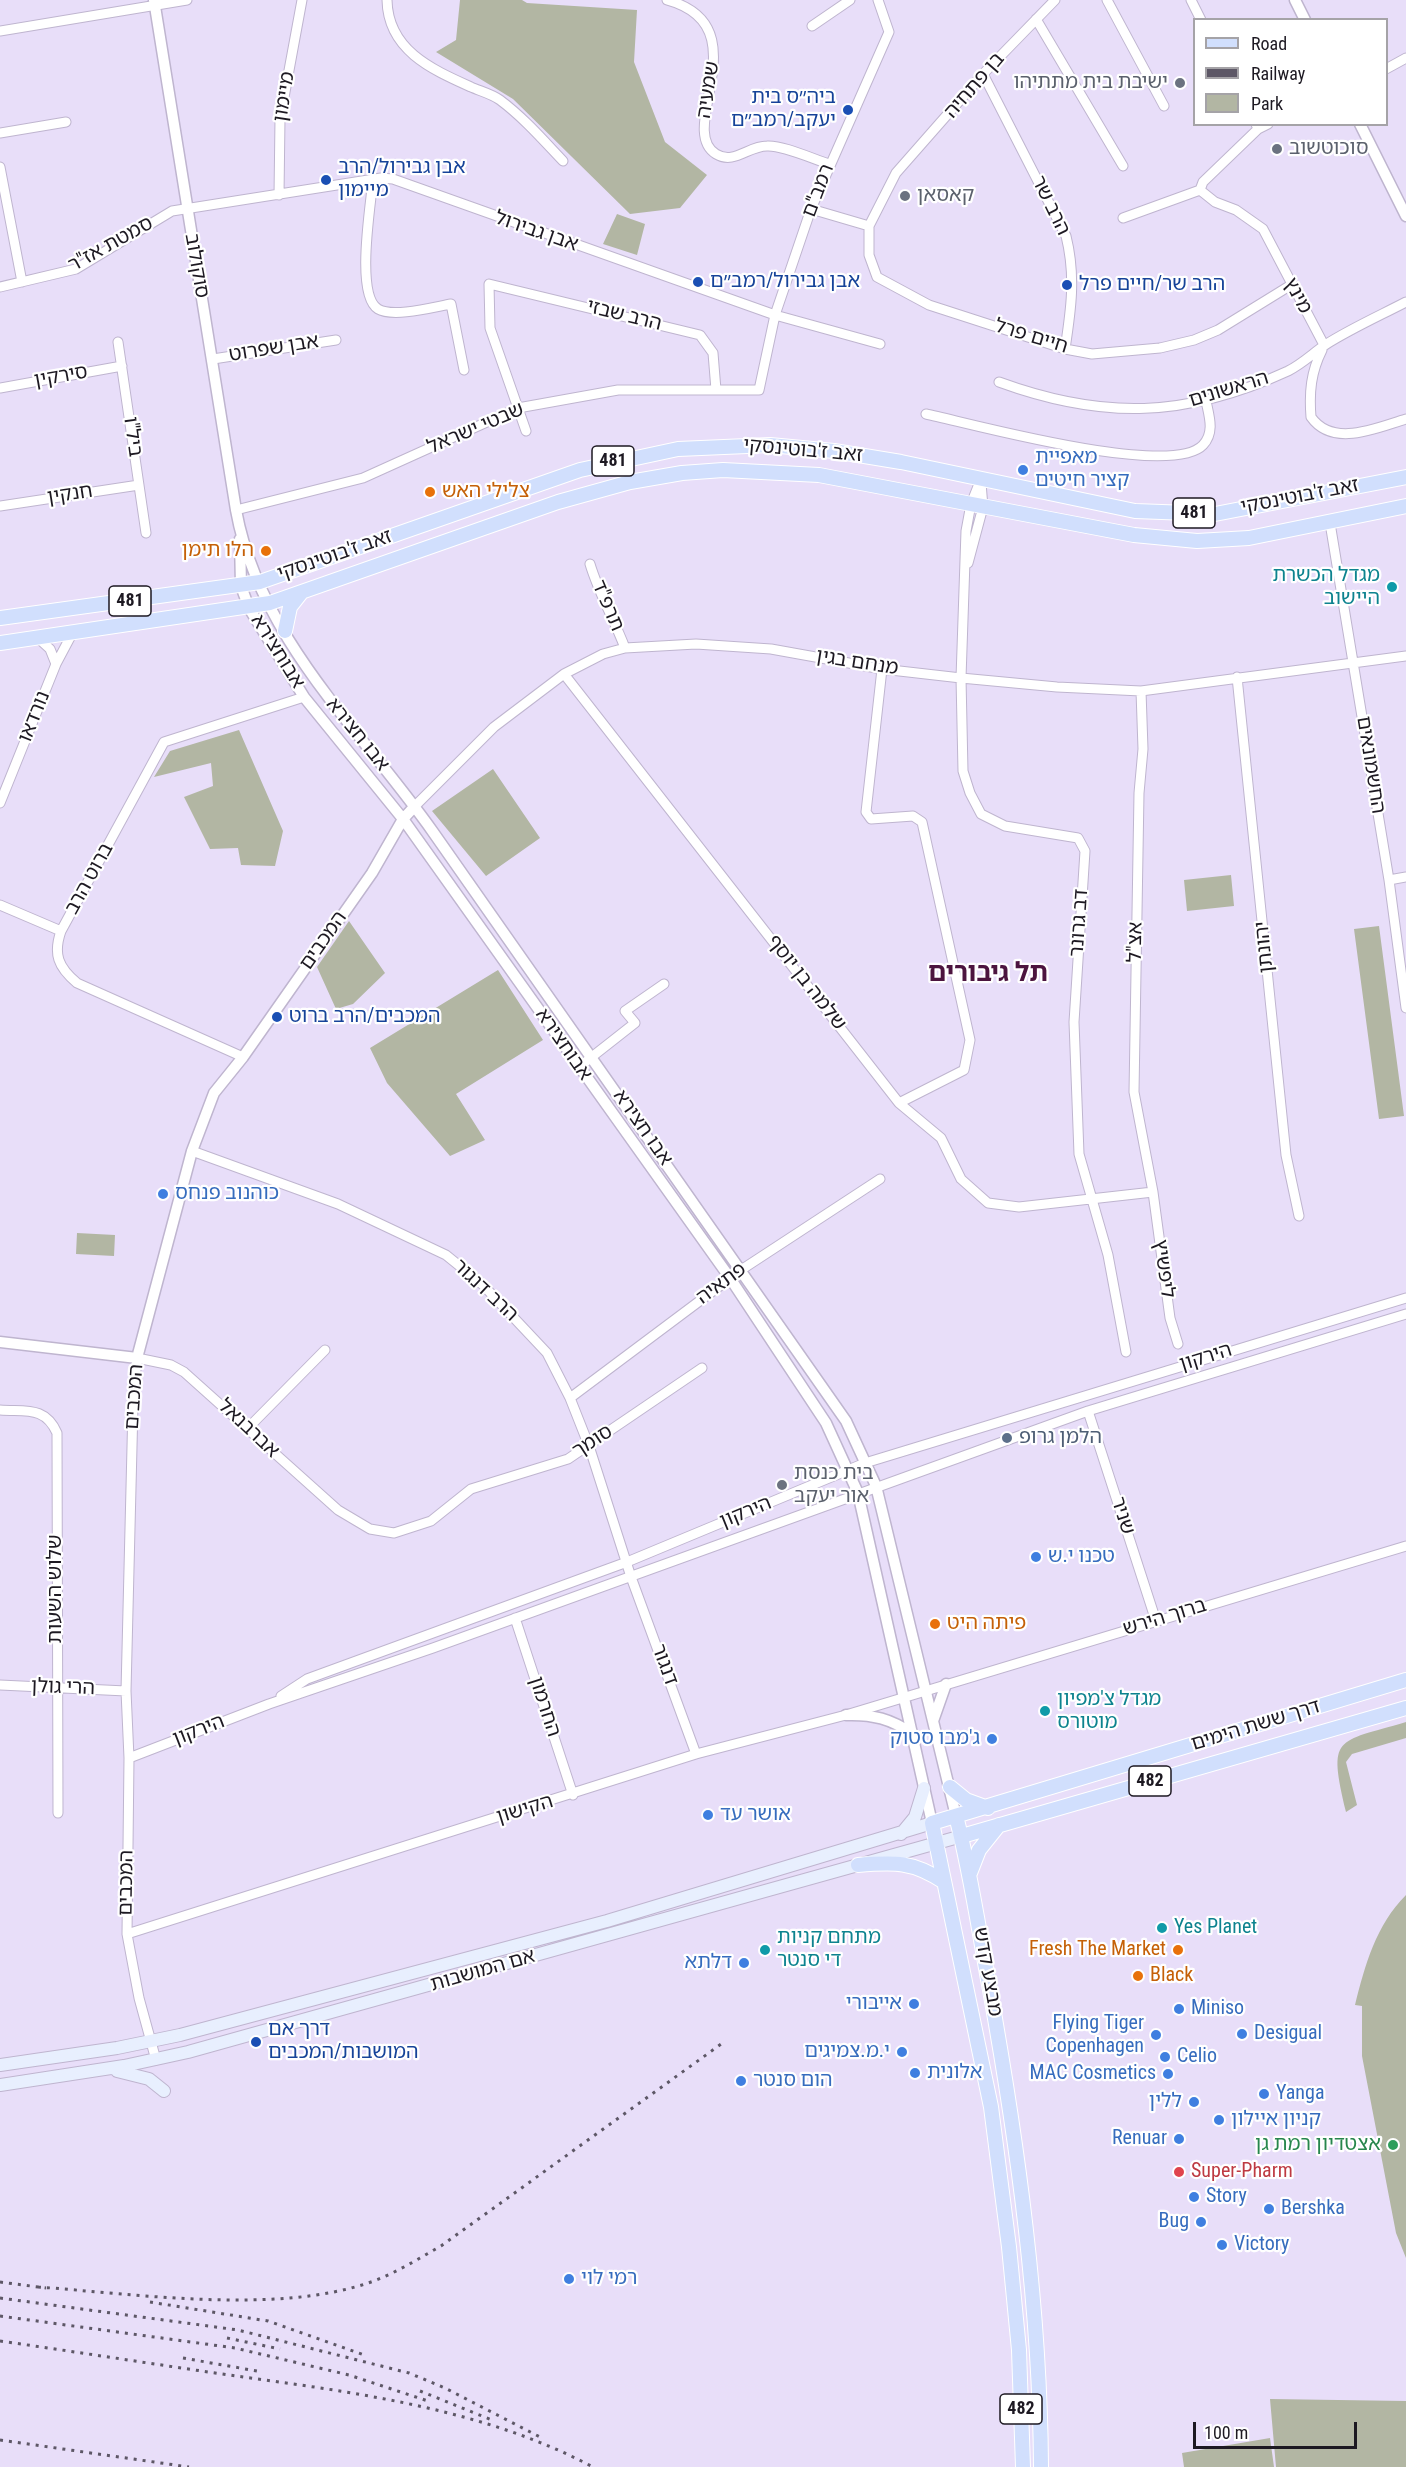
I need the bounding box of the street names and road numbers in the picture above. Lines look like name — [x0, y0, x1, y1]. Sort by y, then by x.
street label: בן פתחיה — [940, 48, 1010, 124]
street label: שמעיה — [693, 60, 725, 120]
street label: מיימון — [269, 70, 301, 124]
street label: רמב"ם — [798, 161, 840, 221]
street label: הרב שר — [1025, 172, 1075, 240]
street label: אבן גבירול — [491, 207, 581, 257]
street label: סמטת אז"ר — [64, 212, 158, 278]
street label: סוקולוב — [179, 232, 213, 300]
street label: מינץ — [1278, 274, 1316, 318]
street label: הרב שבזי — [584, 295, 664, 337]
street label: חיים פרל — [991, 314, 1071, 360]
street label: אבן שפרוט — [227, 330, 321, 368]
street label: סירקין — [32, 361, 90, 393]
street label: הראשונים — [1186, 367, 1272, 413]
street label: שבטי ישראל — [424, 398, 528, 460]
street label: ביל"ו — [117, 415, 147, 459]
street label: זאב ז'בוטינסקי — [742, 434, 864, 468]
road number: 481 — [592, 446, 634, 476]
street label: זאב ז'בוטינסקי — [1239, 474, 1361, 520]
street label: חנקין — [45, 480, 95, 510]
road number: 481 — [1173, 498, 1215, 528]
street label: זאב ז'בוטינסקי — [274, 525, 396, 587]
street label: תרפ"ד — [586, 577, 628, 635]
road number: 481 — [109, 586, 151, 616]
street label: אבוחצירא — [245, 611, 309, 693]
street label: מנחם בגין — [814, 645, 900, 681]
street label: נורדאו — [14, 688, 56, 746]
street label: אבו חצירא — [320, 694, 394, 776]
street label: החשמונאים — [1350, 715, 1390, 815]
street label: ברוט הרב — [61, 839, 119, 919]
street label: דב גרונר — [1066, 888, 1094, 958]
street label: המכבים — [295, 907, 353, 975]
street label: יהונתן — [1250, 920, 1280, 974]
street label: אצ"ל — [1124, 921, 1148, 963]
street label: שלמה בן יוסף — [761, 931, 851, 1035]
street label: אבוחצירא — [529, 1004, 597, 1086]
street label: אבו חצירא — [607, 1085, 677, 1171]
street label: ליפשיץ — [1147, 1238, 1179, 1300]
street label: הרב דנגור — [447, 1255, 523, 1327]
street label: פתאיה — [692, 1258, 752, 1310]
street label: הירקון — [1177, 1339, 1235, 1377]
street label: המכבים — [121, 1363, 149, 1431]
street label: אברבנאל — [212, 1395, 284, 1463]
street label: סומך — [568, 1420, 618, 1464]
street label: הירקון — [717, 1492, 775, 1534]
street label: שניר — [1105, 1494, 1139, 1538]
street label: שלוש השעות — [44, 1535, 68, 1643]
street label: ברוך הירש — [1120, 1594, 1210, 1642]
street label: דנגור — [646, 1641, 682, 1689]
street label: החרמון — [523, 1674, 565, 1740]
street label: הרי גולן — [31, 1675, 95, 1701]
street label: דרך ששת הימים — [1189, 1695, 1323, 1757]
street label: הירקון — [170, 1710, 228, 1752]
road number: 482 — [1129, 1766, 1171, 1796]
street label: הקישון — [494, 1790, 556, 1830]
street label: המכבים — [114, 1850, 140, 1916]
street label: מבצע קדש — [967, 1926, 1007, 2018]
street label: אם המושבות — [428, 1945, 538, 1997]
road number: 482 — [1000, 2394, 1042, 2424]

